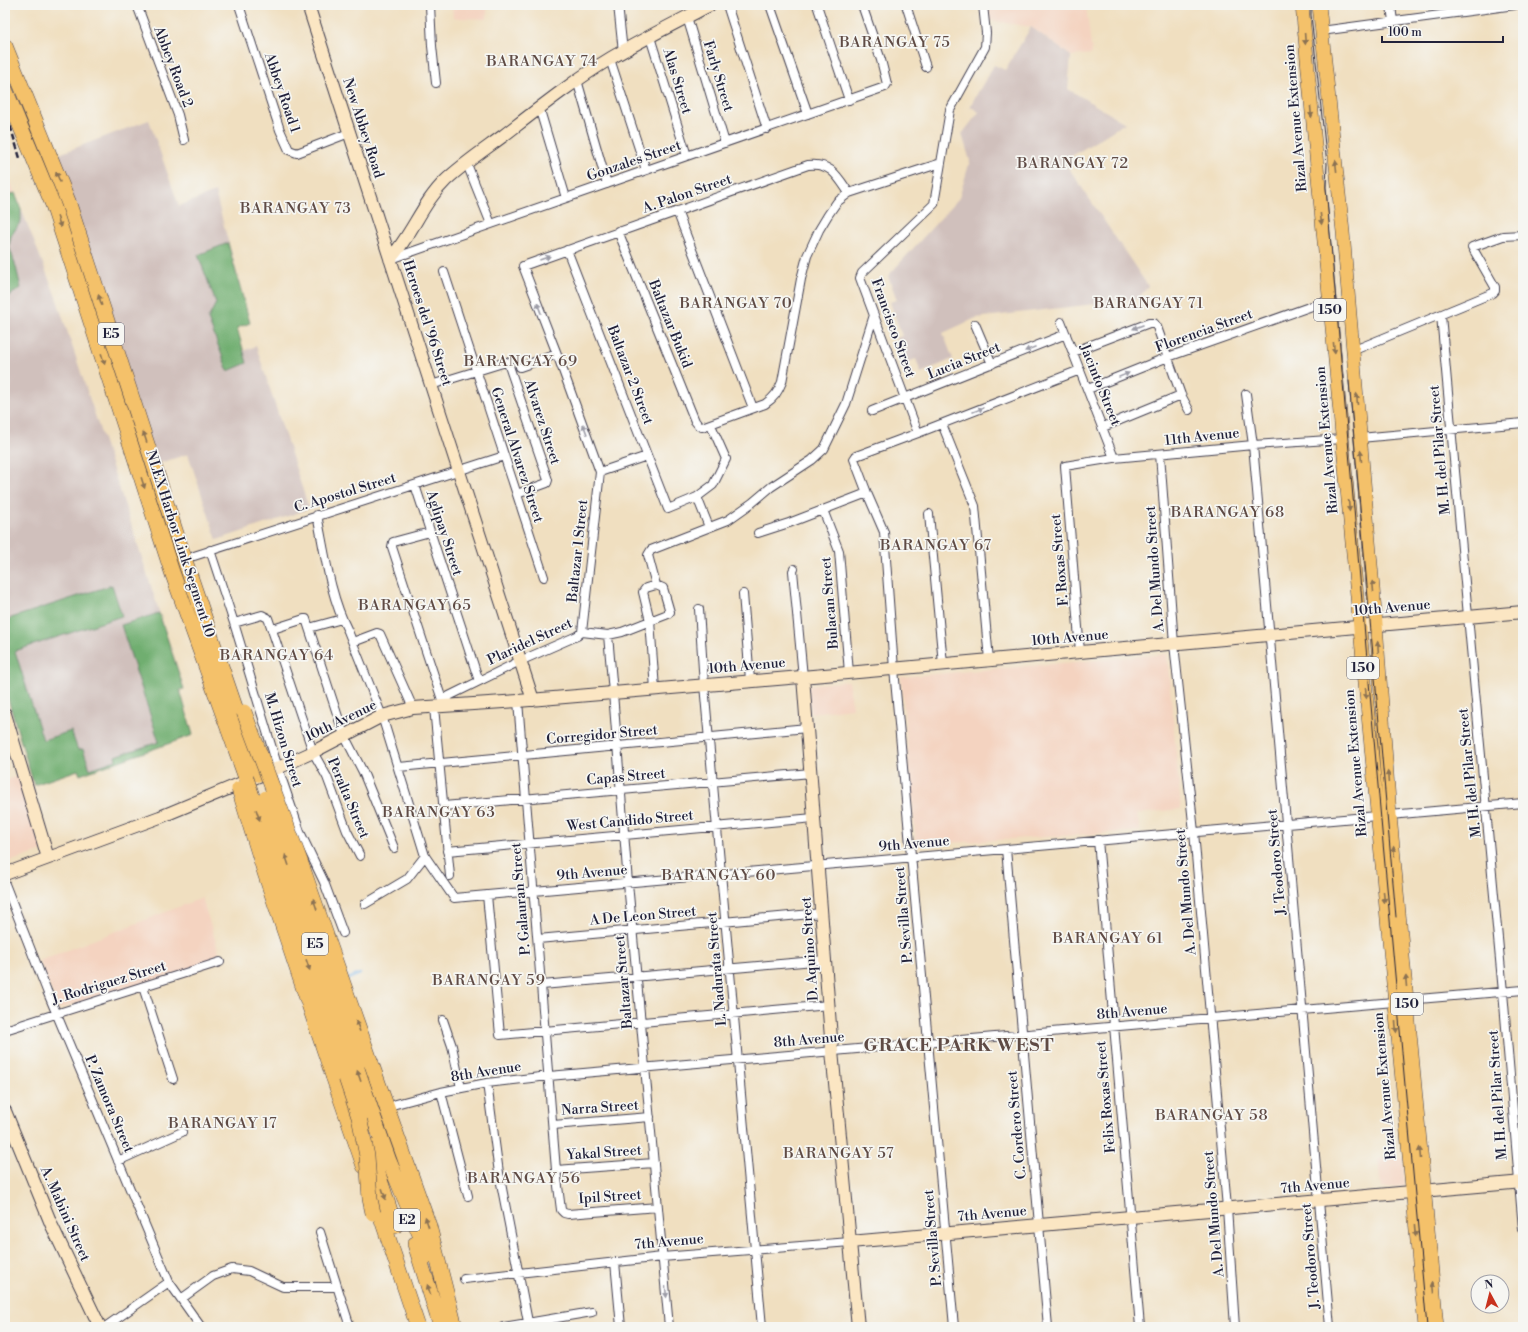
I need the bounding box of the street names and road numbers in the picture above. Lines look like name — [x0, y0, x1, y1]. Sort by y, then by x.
street label: Abbey Road 2 — [149, 23, 197, 110]
street label: Farly Street — [699, 38, 737, 114]
street label: Rizal Avenue Extension — [1281, 43, 1311, 193]
street label: Alas Street — [658, 45, 696, 116]
street label: Abbey Road 1 — [260, 50, 304, 135]
street label: New Abbey Road — [338, 76, 388, 180]
street label: Gonzales Street — [584, 136, 684, 186]
street label: A. Palon Street — [639, 170, 734, 218]
street label: Heroes del '96 Street — [398, 258, 456, 388]
street label: Baltazar Bukid — [644, 276, 696, 371]
street label: Francisco Street — [867, 276, 919, 380]
road number: 150 — [1314, 299, 1346, 321]
street label: Florencia Street — [1153, 305, 1255, 357]
street label: Baltazar 2 Street — [602, 322, 657, 427]
road number: E5 — [98, 323, 124, 345]
street label: Lucia Street — [925, 338, 1003, 384]
street label: Jacinto Street — [1075, 341, 1125, 429]
street label: Rizal Avenue Extension — [1312, 365, 1342, 515]
street label: Alvarez Street — [519, 376, 564, 467]
street label: M. H. del Pilar Street — [1425, 384, 1455, 516]
street label: General Alvarez Street — [487, 385, 547, 525]
street label: 11th Avenue — [1164, 424, 1240, 450]
street label: NLEX Harbor Link Segment 10 — [141, 448, 219, 640]
street label: C. Apostol Street — [292, 469, 398, 517]
street label: Aglipay Street — [421, 487, 466, 578]
street label: Baltazar 1 Street — [564, 499, 592, 604]
street label: A. Del Mundo Street — [1142, 505, 1168, 634]
street label: F. Roxas Street — [1047, 513, 1073, 607]
street label: Bulacan Street — [817, 556, 843, 651]
street label: 10th Avenue — [1353, 596, 1431, 620]
street label: Plaridel Street — [485, 614, 575, 670]
street label: 10th Avenue — [1031, 626, 1109, 650]
street label: 10th Avenue — [708, 654, 786, 678]
road number: 150 — [1347, 657, 1379, 679]
street label: Rizal Avenue Extension — [1341, 688, 1371, 838]
street label: M. Hizon Street — [260, 690, 306, 790]
street label: 10th Avenue — [302, 696, 380, 746]
street label: M. H. del Pilar Street — [1454, 707, 1486, 839]
street label: Corregidor Street — [546, 721, 658, 749]
street label: Peralta Street — [323, 755, 373, 841]
street label: Capas Street — [586, 765, 666, 789]
street label: West Candido Street — [565, 806, 694, 836]
street label: J. Teodoro Street — [1263, 808, 1291, 917]
street label: A. Del Mundo Street — [1172, 828, 1201, 957]
street label: 9th Avenue — [878, 832, 950, 856]
street label: P. Galauran Street — [507, 842, 535, 956]
street label: 9th Avenue — [556, 861, 628, 885]
street label: P. Sevilla Street — [891, 866, 917, 964]
street label: D. Aquino Street — [797, 896, 823, 1002]
street label: A De Leon Street — [588, 902, 697, 930]
street label: L. Nadurata Street — [703, 911, 731, 1027]
road number: E5 — [302, 933, 328, 955]
street label: Baltazar Street — [611, 934, 637, 1031]
street label: J. Rodriguez Street — [49, 957, 168, 1009]
road number: 150 — [1391, 993, 1423, 1015]
street label: 8th Avenue — [1096, 1000, 1168, 1024]
street label: Rizal Avenue Extension — [1370, 1011, 1400, 1161]
street label: 8th Avenue — [773, 1028, 845, 1052]
street label: M. H. del Pilar Street — [1484, 1029, 1512, 1161]
street label: Felix Roxas Street — [1092, 1040, 1120, 1154]
street label: P. Zamora Street — [80, 1052, 138, 1156]
street label: 8th Avenue — [449, 1058, 523, 1086]
street label: C. Cordero Street — [1003, 1070, 1031, 1180]
street label: Narra Street — [561, 1096, 639, 1120]
street label: Yakal Street — [565, 1141, 642, 1165]
street label: A. Del Mundo Street — [1200, 1150, 1229, 1279]
street label: A. Mabini Street — [36, 1163, 94, 1264]
street label: 7th Avenue — [1280, 1174, 1350, 1198]
street label: Ipil Street — [578, 1186, 642, 1208]
street label: P. Sevilla Street — [920, 1189, 946, 1287]
street label: 7th Avenue — [957, 1202, 1027, 1226]
street label: J. Teodoro Street — [1297, 1202, 1325, 1311]
road number: E2 — [394, 1209, 420, 1231]
street label: 7th Avenue — [634, 1230, 704, 1254]

